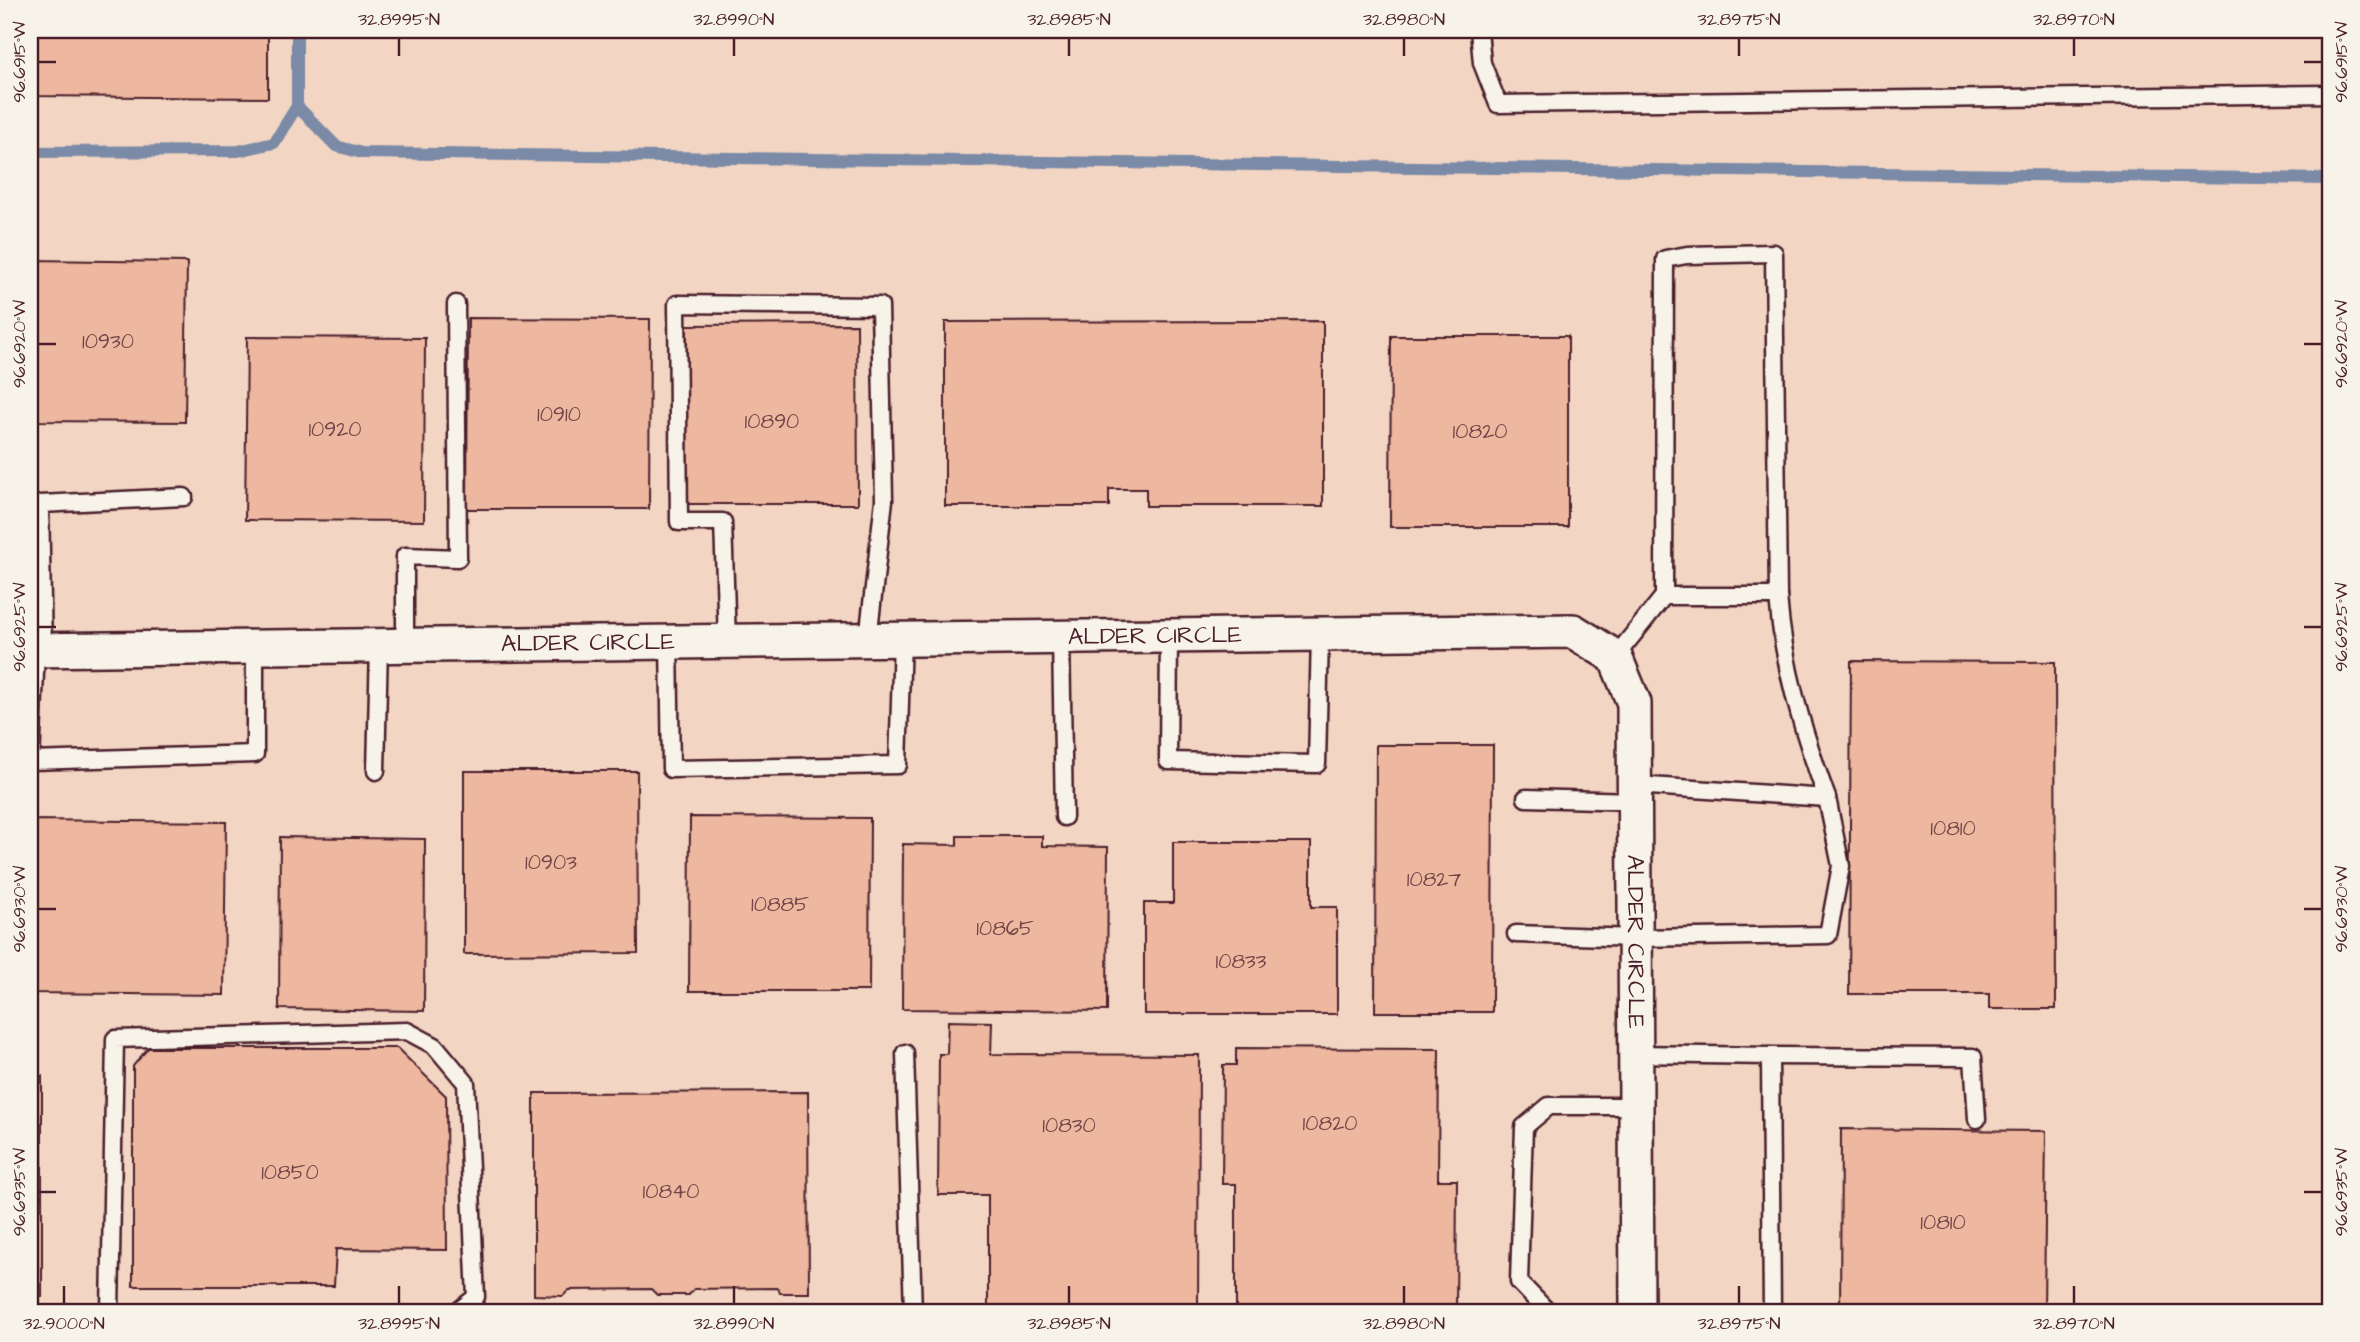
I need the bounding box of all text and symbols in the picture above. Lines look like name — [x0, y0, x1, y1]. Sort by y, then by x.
text: 32.8995°N — [358, 7, 440, 32]
text: 32.8990°N — [694, 7, 774, 32]
text: 32.8985°N — [1027, 7, 1111, 32]
text: 32.8980°N — [1363, 7, 1445, 32]
text: 32.8975°N — [1698, 7, 1780, 32]
text: 32.8970°N — [2033, 7, 2115, 32]
text: 96.6915°W — [7, 21, 32, 103]
text: 96.6915°W — [2329, 21, 2354, 103]
text: 96.6920°W — [7, 300, 32, 388]
text: 96.6920°W — [2329, 300, 2354, 388]
house number: 10930 — [82, 327, 134, 356]
house number: 10910 — [537, 400, 581, 429]
house number: 10890 — [745, 407, 799, 436]
house number: 10920 — [308, 415, 362, 444]
house number: 10820 — [1453, 417, 1507, 446]
text: 96.6925°W — [7, 582, 32, 672]
text: 96.6925°W — [2329, 582, 2354, 672]
street label: ALDER CIRCLE — [1068, 618, 1242, 654]
street label: ALDER CIRCLE — [501, 625, 675, 661]
house number: 10810 — [1930, 814, 1976, 843]
house number: 10903 — [525, 848, 577, 877]
street label: ALDER CIRCLE — [1618, 855, 1653, 1029]
text: 96.6930°W — [7, 865, 32, 953]
house number: 10827 — [1407, 865, 1461, 894]
text: 96.6930°W — [2329, 865, 2354, 953]
house number: 10885 — [751, 890, 809, 919]
house number: 10865 — [976, 914, 1034, 943]
house number: 10833 — [1216, 947, 1267, 976]
house number: 10820 — [1303, 1109, 1357, 1138]
house number: 10830 — [1042, 1111, 1096, 1140]
text: 96.6935°W — [7, 1148, 32, 1236]
text: 96.6935°W — [2329, 1148, 2354, 1236]
house number: 10850 — [261, 1158, 319, 1187]
house number: 10840 — [642, 1177, 700, 1206]
house number: 10810 — [1920, 1208, 1966, 1237]
text: 32.9000°N — [23, 1311, 105, 1336]
text: 32.8995°N — [358, 1311, 440, 1336]
text: 32.8990°N — [694, 1311, 774, 1336]
text: 32.8985°N — [1027, 1311, 1111, 1336]
text: 32.8980°N — [1363, 1311, 1445, 1336]
text: 32.8975°N — [1698, 1311, 1780, 1336]
text: 32.8970°N — [2033, 1311, 2115, 1336]

